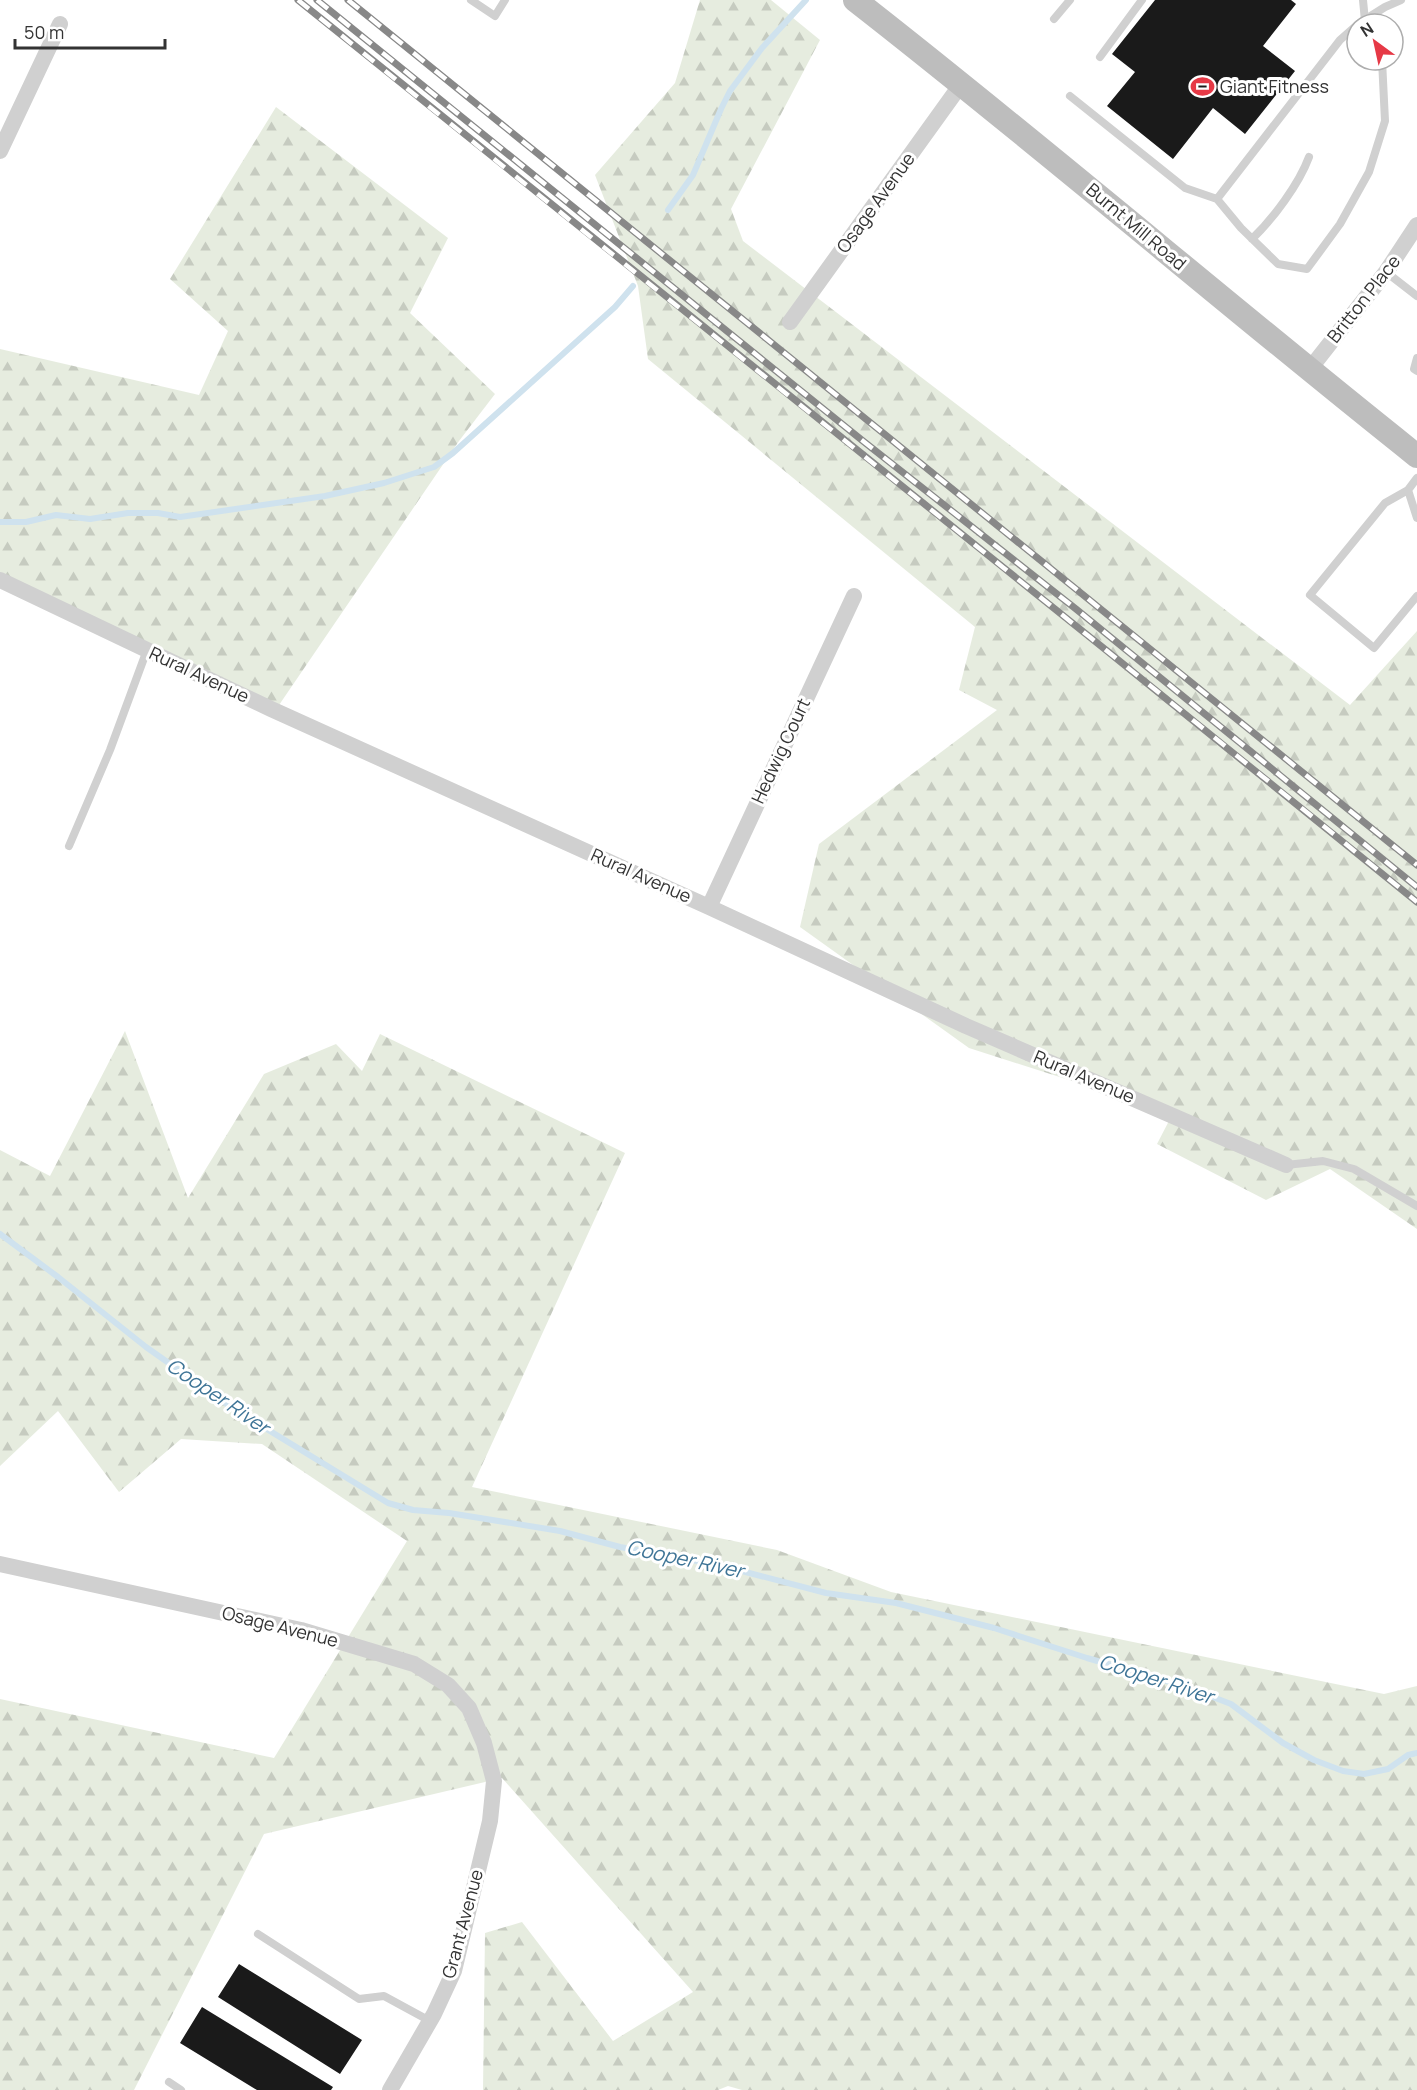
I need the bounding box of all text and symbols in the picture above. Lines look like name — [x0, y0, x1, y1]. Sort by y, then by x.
scale bar — [15, 12, 165, 50]
north arrow — [1345, 12, 1405, 72]
text: N — [1356, 17, 1378, 42]
text: 50 m — [24, 20, 64, 44]
sports icon: Giant Fitness — [1189, 74, 1215, 100]
place label: Giant Fitness — [1220, 74, 1329, 98]
street label: Osage Avenue — [831, 147, 920, 258]
street label: Burnt Mill Road — [1082, 177, 1192, 275]
street label: Britton Place — [1321, 250, 1405, 347]
street label: Rural Avenue — [146, 640, 253, 708]
street label: Hedwig Court — [745, 694, 815, 807]
street label: Rural Avenue — [587, 842, 695, 908]
street label: Rural Avenue — [1030, 1044, 1139, 1108]
water label: Cooper River — [162, 1351, 277, 1442]
water label: Cooper River — [624, 1533, 749, 1585]
street label: Osage Avenue — [220, 1600, 341, 1652]
water label: Cooper River — [1096, 1647, 1219, 1711]
street label: Grant Avenue — [436, 1867, 488, 1981]

